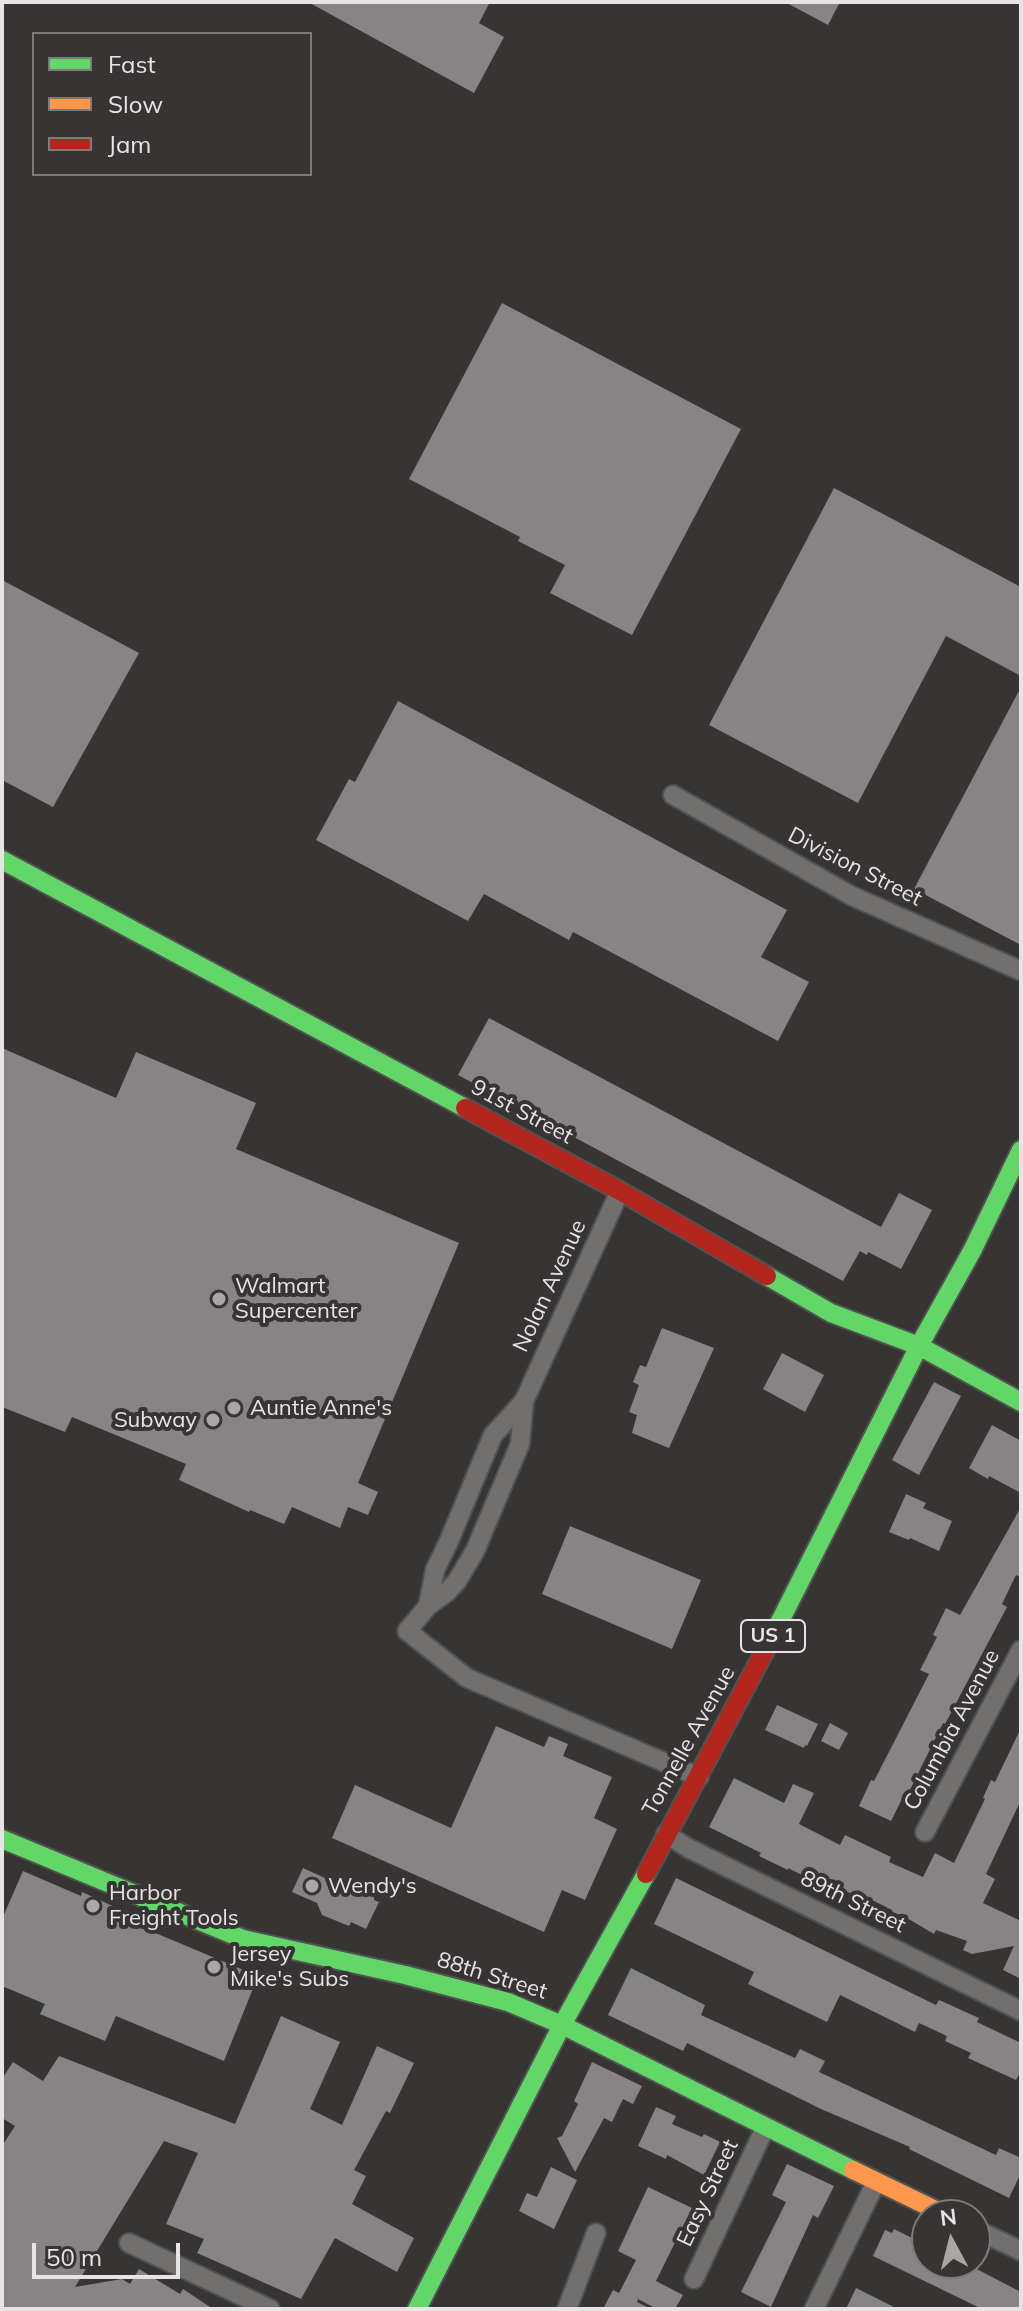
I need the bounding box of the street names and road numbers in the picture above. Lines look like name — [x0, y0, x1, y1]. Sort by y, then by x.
street label: Division Street — [784, 822, 926, 912]
street label: 91st Street — [467, 1074, 577, 1150]
street label: Nolan Avenue — [508, 1216, 592, 1356]
road number: US 1 — [741, 1620, 805, 1652]
street label: Columbia Avenue — [899, 1645, 1005, 1815]
street label: Tonnelle Avenue — [637, 1662, 741, 1820]
street label: 89th Street — [796, 1865, 910, 1939]
street label: 88th Street — [434, 1947, 550, 2005]
street label: Easy Street — [672, 2135, 744, 2251]

